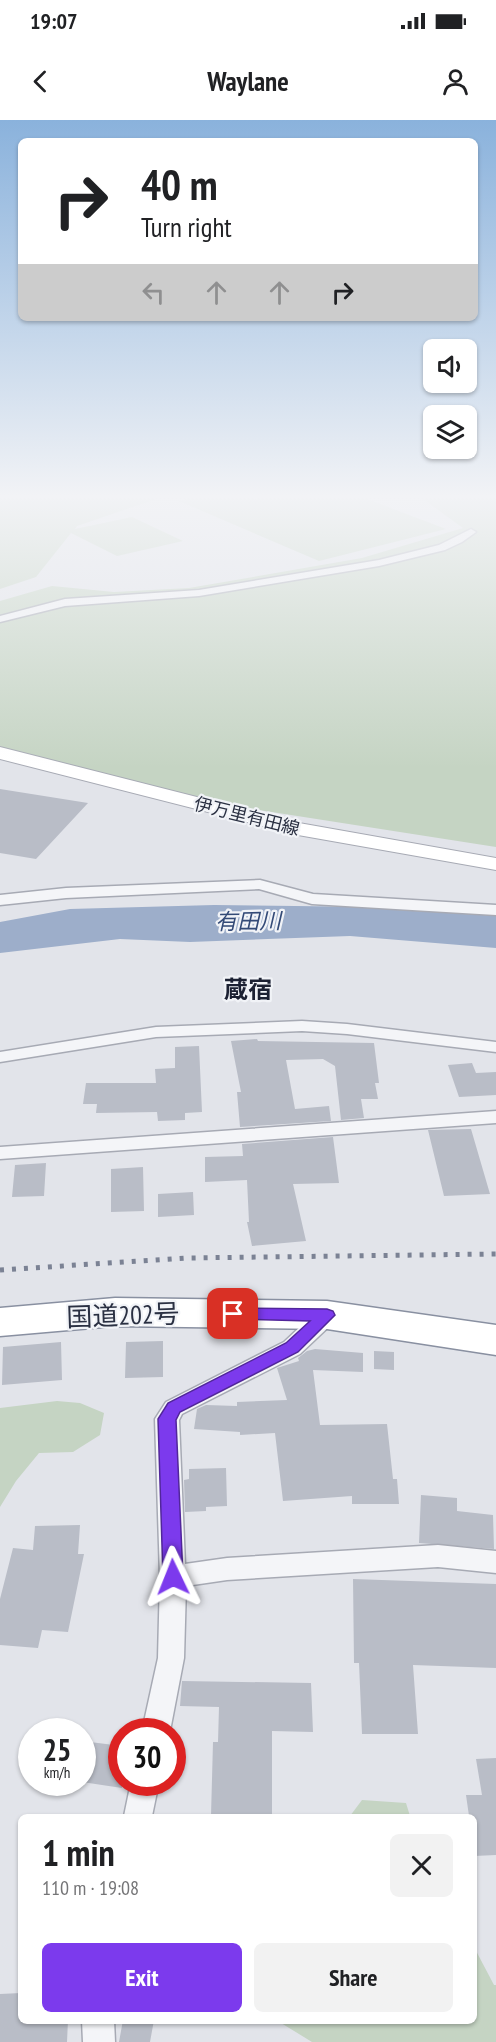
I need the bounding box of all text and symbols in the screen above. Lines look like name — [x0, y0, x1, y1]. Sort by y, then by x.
text: 19:07 — [30, 7, 78, 35]
text: Waylane — [207, 64, 289, 98]
icon: back — [24, 65, 57, 98]
icon: person — [439, 65, 472, 98]
text: 40 m — [141, 157, 218, 212]
icon: right — [42, 162, 120, 240]
text: Turn right — [141, 210, 232, 244]
icon: left — [137, 276, 170, 309]
icon: ahead — [200, 276, 233, 309]
icon: ahead — [263, 276, 296, 309]
icon: right — [326, 276, 359, 309]
map controls — [423, 339, 477, 459]
button: sound — [423, 339, 477, 393]
button: layers — [423, 405, 477, 459]
street label: 伊万里有田線 — [192, 792, 302, 840]
water label: 有田川 — [215, 906, 283, 936]
district label: 蔵宿 — [224, 974, 272, 1005]
pin — [207, 1288, 258, 1339]
street label: 国道202号 — [66, 1297, 180, 1333]
icon: arrive — [216, 1297, 249, 1330]
position arrow — [141, 1545, 205, 1609]
speed limit sign: 30 — [108, 1718, 186, 1796]
text: 25 — [43, 1730, 71, 1769]
text: km/h — [44, 1763, 70, 1782]
text: 1 min — [42, 1829, 115, 1876]
button: close — [390, 1834, 453, 1897]
text: 110 m · 19:08 — [42, 1875, 139, 1901]
button: Exit — [42, 1943, 242, 2012]
button: Share — [254, 1943, 453, 2012]

